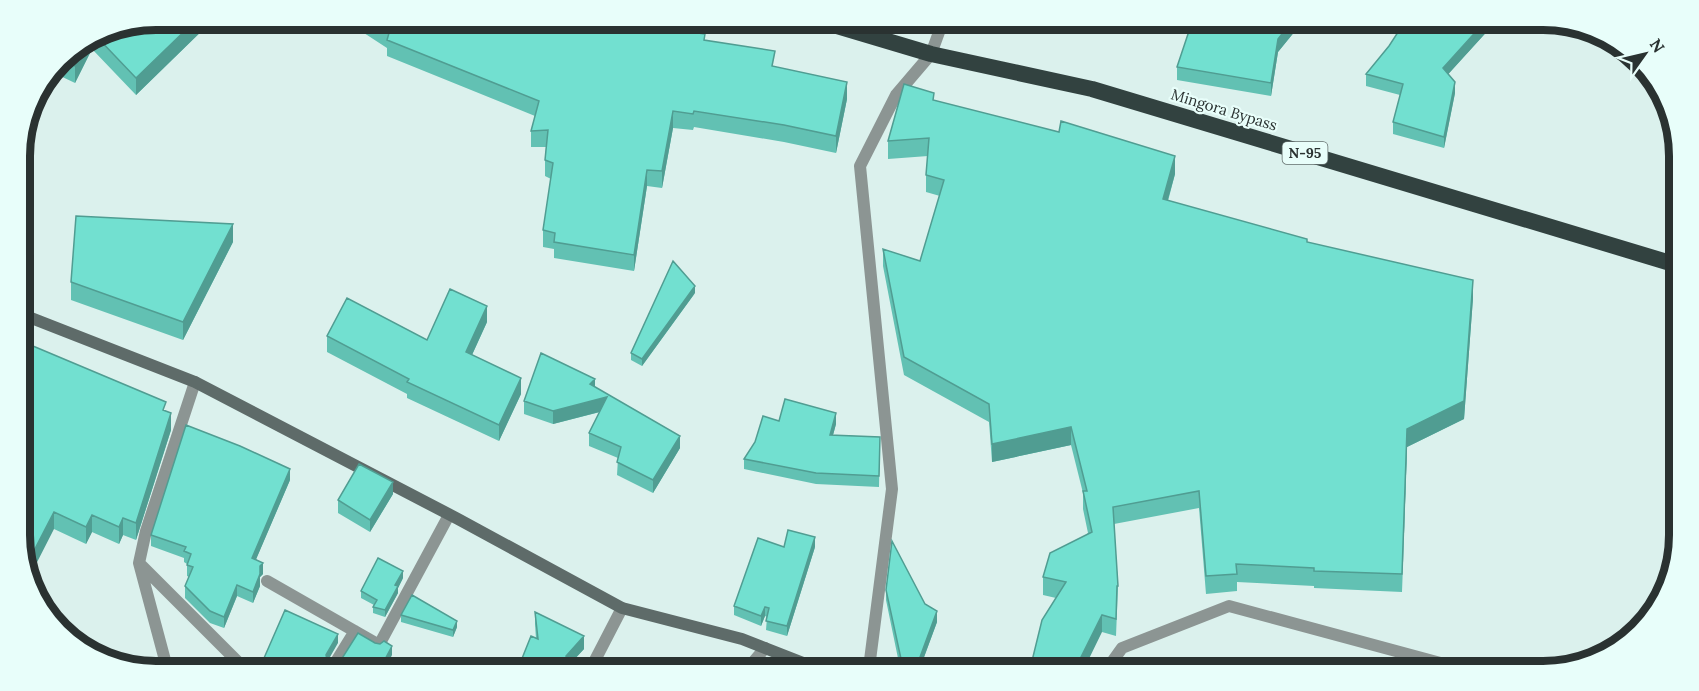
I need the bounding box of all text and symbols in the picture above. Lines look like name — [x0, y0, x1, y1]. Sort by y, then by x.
north arrow — [1615, 24, 1675, 84]
text: N — [1646, 35, 1669, 56]
street label: Mingora Bypass — [1169, 84, 1279, 135]
road number: N-95 — [1282, 142, 1328, 164]

